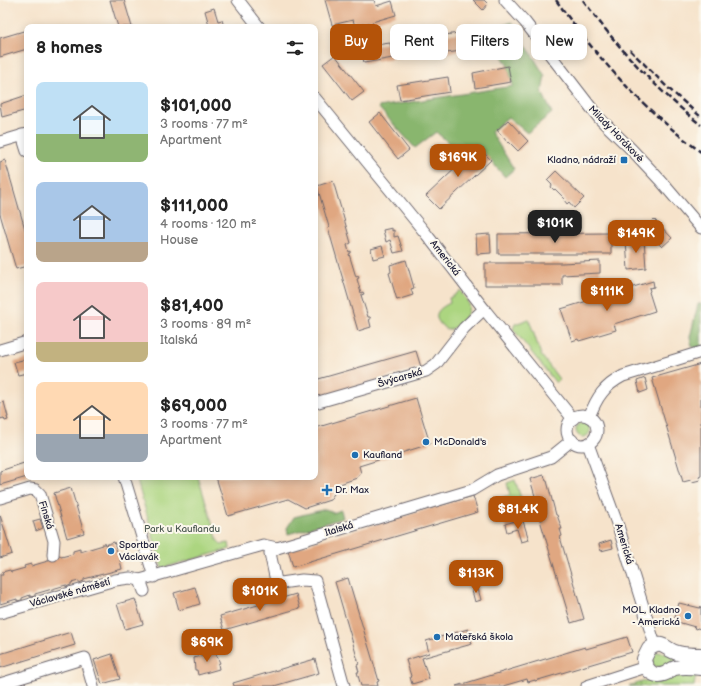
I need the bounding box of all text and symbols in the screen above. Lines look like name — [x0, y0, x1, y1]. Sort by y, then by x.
chip: Buy — [330, 24, 382, 60]
chip: Rent — [390, 24, 448, 60]
chip: Filters — [456, 24, 523, 60]
chip: New — [531, 24, 587, 60]
icon: filters — [284, 37, 306, 59]
text: 8 homes — [36, 38, 102, 58]
text: $101,000 — [160, 96, 232, 116]
icon: home — [68, 98, 116, 146]
street label: Milady Horákové — [586, 103, 646, 165]
text: 3 rooms · 77 m² — [160, 116, 248, 132]
text: Apartment — [160, 132, 221, 148]
pin: $169K — [430, 144, 486, 178]
text: $169K — [439, 149, 477, 165]
place label: Kladno, nádraží — [547, 154, 617, 166]
marker: Kladno, nádraží — [619, 155, 629, 165]
text: $111,000 — [160, 196, 228, 216]
icon: home — [68, 198, 116, 246]
pin: $101K — [527, 210, 583, 244]
text: $101K — [537, 215, 573, 231]
text: 4 rooms · 120 m² — [160, 216, 257, 232]
pin: $149K — [608, 220, 664, 254]
text: $149K — [617, 225, 655, 241]
text: House — [160, 232, 198, 248]
street label: Americká — [427, 238, 463, 278]
pin: $111K — [579, 278, 635, 312]
text: $111K — [590, 283, 624, 299]
text: $81,400 — [160, 296, 224, 316]
icon: home — [68, 298, 116, 346]
text: 3 rooms · 89 m² — [160, 316, 251, 332]
text: Italská — [160, 332, 198, 348]
street label: Švýcarská — [376, 366, 424, 390]
text: $69,000 — [160, 396, 227, 416]
icon: home — [68, 398, 116, 446]
text: 3 rooms · 77 m² — [160, 416, 248, 432]
text: Apartment — [160, 432, 221, 448]
place label: McDonald's — [434, 436, 487, 448]
marker: McDonald's — [421, 437, 431, 447]
place label: Kaufland — [363, 449, 403, 461]
marker: Kaufland — [350, 450, 360, 460]
place label: Dr. Max — [335, 484, 369, 496]
marker: Dr. Max — [322, 485, 332, 495]
pin: $81.4K — [485, 496, 551, 530]
street label: Finská — [36, 499, 56, 531]
text: $81.4K — [497, 501, 539, 517]
street label: Italská — [323, 519, 355, 539]
street label: Americká — [612, 522, 636, 566]
park label: Park u Kauflandu — [144, 523, 220, 535]
place label: Sportbar Václavák — [119, 539, 159, 563]
marker: Sportbar Václavák — [106, 546, 116, 556]
pin: $113K — [448, 560, 504, 594]
text: $113K — [458, 565, 494, 581]
street label: Václavské náměstí — [28, 576, 112, 610]
pin: $101K — [232, 578, 288, 612]
text: $101K — [242, 583, 278, 599]
place label: MOL, Kladno - Americká — [622, 604, 680, 628]
marker: MOL, Kladno - Americká — [683, 611, 693, 621]
pin: $69K — [183, 629, 231, 663]
place label: Mateřská škola — [445, 631, 514, 643]
marker: Mateřská škola — [432, 632, 442, 642]
text: $69K — [191, 634, 223, 650]

